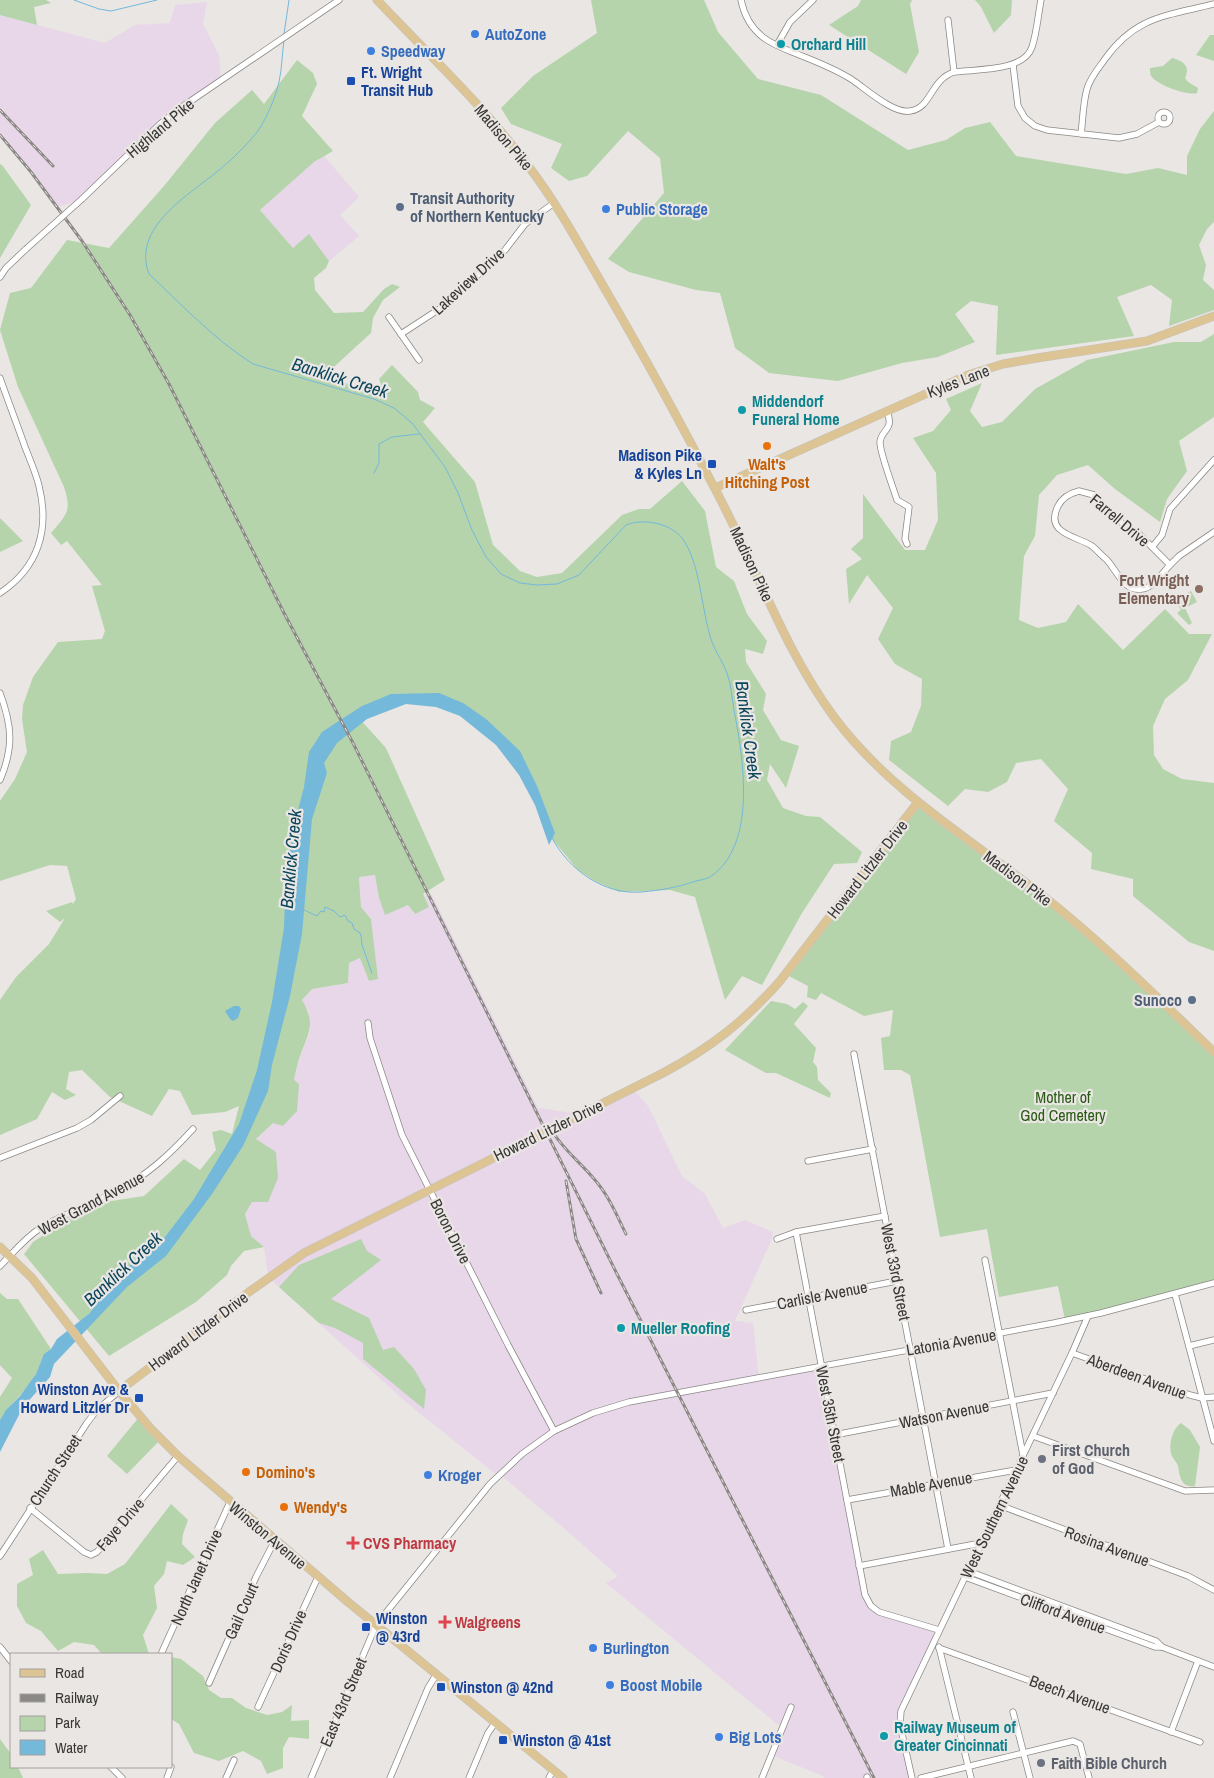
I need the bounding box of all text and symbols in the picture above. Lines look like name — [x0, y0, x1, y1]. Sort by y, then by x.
place label: AutoZone — [485, 23, 546, 45]
marker: AutoZone — [469, 28, 481, 40]
place label: Orchard Hill — [791, 33, 866, 55]
marker: Orchard Hill — [775, 38, 787, 50]
place label: Speedway — [381, 40, 446, 62]
marker: Speedway — [365, 45, 377, 57]
place label: Ft. Wright Transit Hub — [361, 61, 433, 101]
marker: Ft. Wright Transit Hub — [345, 75, 357, 87]
street label: Highland Pike — [121, 93, 199, 163]
street label: Madison Pike — [470, 99, 538, 175]
place label: Transit Authority of Northern Kentucky — [410, 187, 545, 227]
place label: Public Storage — [616, 198, 708, 220]
marker: Transit Authority of Northern Kentucky — [394, 201, 406, 213]
marker: Public Storage — [600, 203, 612, 215]
street label: Lakeview Drive — [427, 243, 509, 319]
water label: Banklick Creek — [289, 351, 392, 404]
street label: Kyles Lane — [924, 359, 992, 403]
place label: Middendorf Funeral Home — [752, 390, 840, 430]
marker: Middendorf Funeral Home — [736, 404, 748, 416]
marker: Walt's Hitching Post — [761, 440, 773, 452]
place label: Madison Pike & Kyles Ln — [618, 444, 702, 484]
place label: Walt's Hitching Post — [725, 453, 810, 493]
marker: Madison Pike & Kyles Ln — [706, 458, 718, 470]
street label: Farrell Drive — [1086, 489, 1154, 551]
street label: Madison Pike — [725, 523, 779, 605]
place label: Fort Wright Elementary — [1118, 569, 1190, 609]
marker: Fort Wright Elementary — [1193, 583, 1205, 595]
water label: Banklick Creek — [729, 679, 768, 781]
water label: Banklick Creek — [274, 808, 307, 909]
street label: Howard Litzler Drive — [822, 815, 912, 923]
street label: Madison Pike — [979, 845, 1057, 911]
place label: Sunoco — [1134, 989, 1182, 1011]
marker: Sunoco — [1186, 994, 1198, 1006]
park label: Mother of God Cemetery — [1020, 1086, 1106, 1126]
street label: Howard Litzler Drive — [489, 1094, 607, 1166]
street label: West Grand Avenue — [34, 1166, 148, 1240]
street label: Boron Drive — [425, 1195, 477, 1267]
street label: West 33rd Street — [876, 1222, 916, 1323]
water label: Banklick Creek — [78, 1225, 168, 1312]
street label: Carlisle Avenue — [775, 1275, 869, 1315]
street label: Howard Litzler Drive — [144, 1286, 252, 1376]
place label: Mueller Roofing — [631, 1317, 730, 1339]
marker: Mueller Roofing — [615, 1322, 627, 1334]
street label: Latonia Avenue — [904, 1323, 998, 1361]
street label: Aberdeen Avenue — [1083, 1348, 1190, 1404]
street label: West 35th Street — [811, 1364, 851, 1464]
place label: Winston Ave & Howard Litzler Dr — [20, 1378, 130, 1418]
marker: Winston Ave & Howard Litzler Dr — [133, 1392, 145, 1404]
street label: Watson Avenue — [897, 1395, 991, 1433]
street label: Church Street — [24, 1430, 86, 1510]
place label: First Church of God — [1052, 1439, 1130, 1479]
street label: West Southern Avenue — [955, 1452, 1033, 1582]
marker: First Church of God — [1036, 1453, 1048, 1465]
place label: Domino's — [256, 1461, 315, 1483]
place label: Kroger — [438, 1464, 482, 1486]
marker: Domino's — [240, 1466, 252, 1478]
street label: Mable Avenue — [888, 1466, 974, 1502]
marker: Kroger — [422, 1469, 434, 1481]
street label: Faye Drive — [91, 1493, 149, 1555]
street label: Winston Avenue — [224, 1496, 312, 1574]
place label: Wendy's — [294, 1496, 347, 1518]
marker: Wendy's — [278, 1501, 290, 1513]
street label: Rosina Avenue — [1062, 1520, 1152, 1572]
street label: North Janet Drive — [165, 1526, 227, 1628]
place label: CVS Pharmacy — [363, 1532, 457, 1554]
marker: CVS Pharmacy — [347, 1537, 359, 1549]
street label: Gail Court — [219, 1579, 263, 1643]
street label: Clifford Avenue — [1017, 1587, 1109, 1639]
street label: Doris Drive — [264, 1606, 312, 1676]
place label: Winston @ 43rd — [376, 1607, 428, 1647]
place label: Walgreens — [455, 1611, 521, 1633]
marker: Walgreens — [439, 1616, 451, 1628]
marker: Winston @ 43rd — [360, 1621, 372, 1633]
place label: Burlington — [603, 1637, 669, 1659]
marker: Burlington — [587, 1642, 599, 1654]
legend — [10, 1653, 172, 1768]
street label: East 43rd Street — [314, 1654, 372, 1750]
text: Road — [55, 1662, 84, 1683]
street label: Beech Avenue — [1027, 1669, 1113, 1719]
place label: Boost Mobile — [620, 1674, 702, 1696]
place label: Winston @ 42nd — [451, 1676, 553, 1698]
marker: Boost Mobile — [604, 1679, 616, 1691]
marker: Winston @ 42nd — [435, 1681, 447, 1693]
text: Railway — [55, 1687, 100, 1708]
text: Park — [55, 1712, 81, 1733]
place label: Railway Museum of Greater Cincinnati — [894, 1716, 1016, 1756]
place label: Big Lots — [729, 1726, 781, 1748]
place label: Winston @ 41st — [513, 1729, 612, 1751]
marker: Railway Museum of Greater Cincinnati — [878, 1730, 890, 1742]
marker: Big Lots — [713, 1731, 725, 1743]
marker: Winston @ 41st — [497, 1734, 509, 1746]
text: Water — [55, 1737, 87, 1758]
place label: Faith Bible Church — [1051, 1752, 1167, 1774]
marker: Faith Bible Church — [1035, 1757, 1047, 1769]

